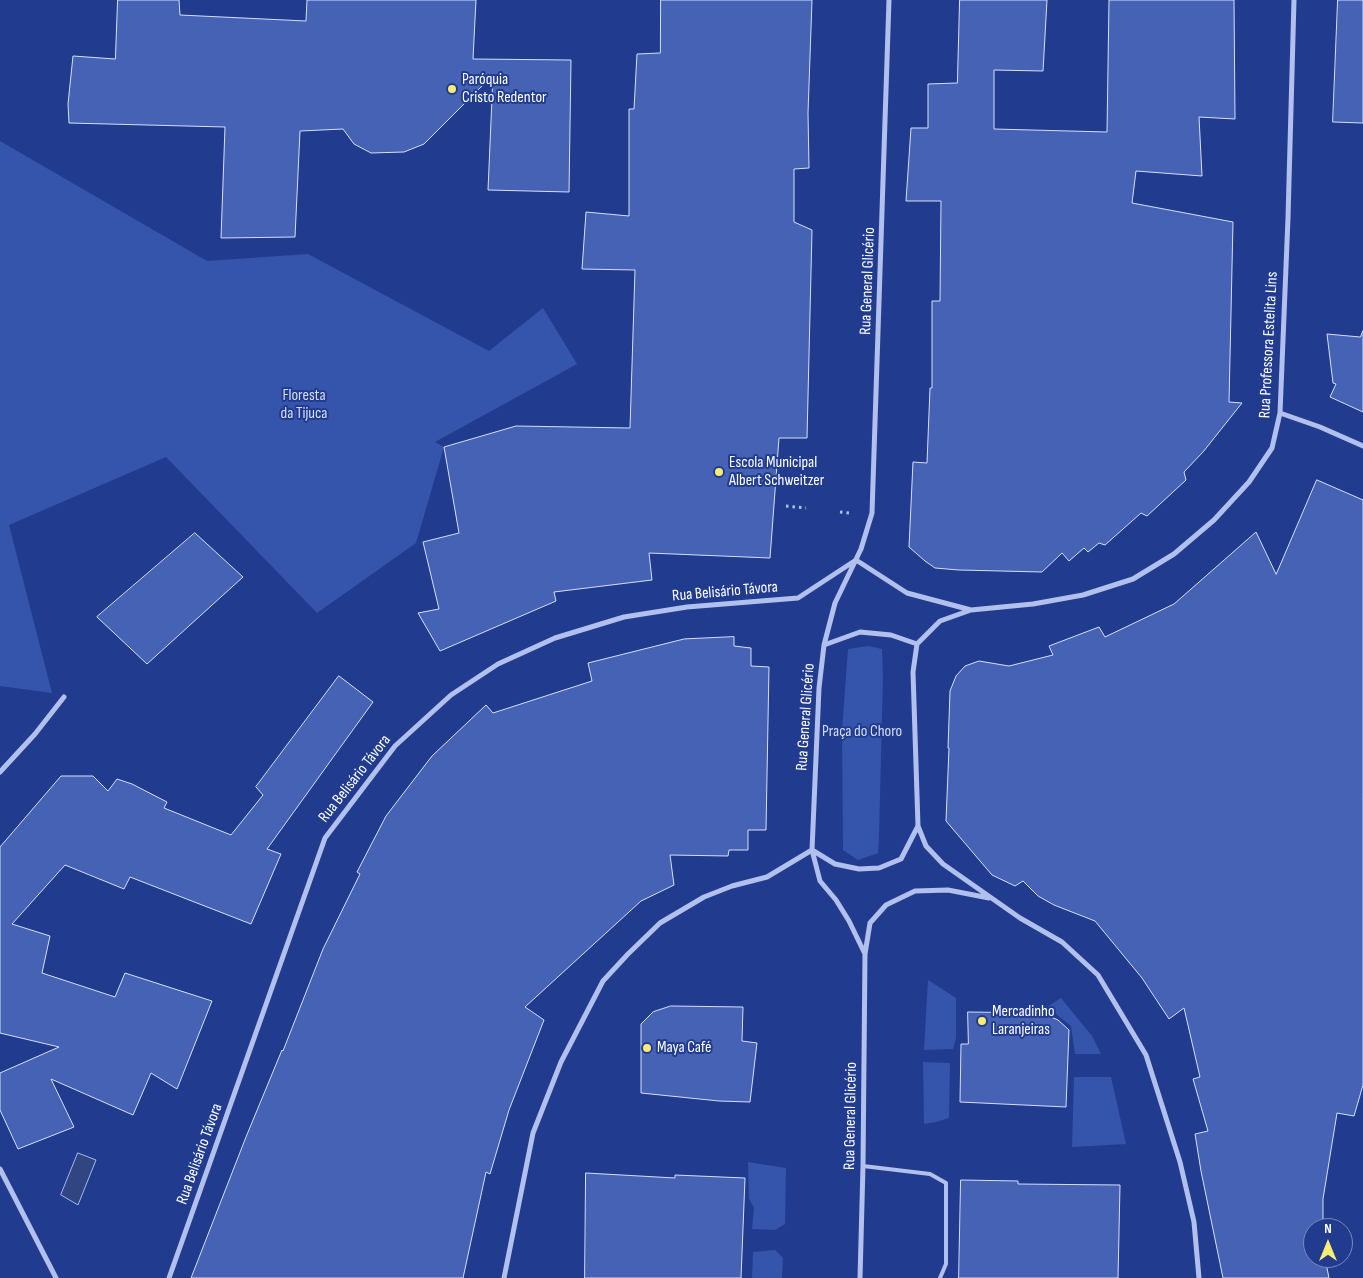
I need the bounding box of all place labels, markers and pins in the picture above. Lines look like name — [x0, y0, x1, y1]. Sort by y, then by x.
place label: Paróquia Cristo Redentor — [462, 70, 547, 108]
marker: Paróquia Cristo Redentor — [446, 83, 458, 95]
place label: Escola Municipal Albert Schweitzer — [729, 453, 824, 491]
marker: Escola Municipal Albert Schweitzer — [713, 466, 725, 478]
place label: Mercadinho Laranjeiras — [992, 1002, 1055, 1040]
marker: Mercadinho Laranjeiras — [976, 1015, 988, 1027]
place label: Maya Café — [657, 1038, 712, 1058]
marker: Maya Café — [641, 1042, 653, 1054]

